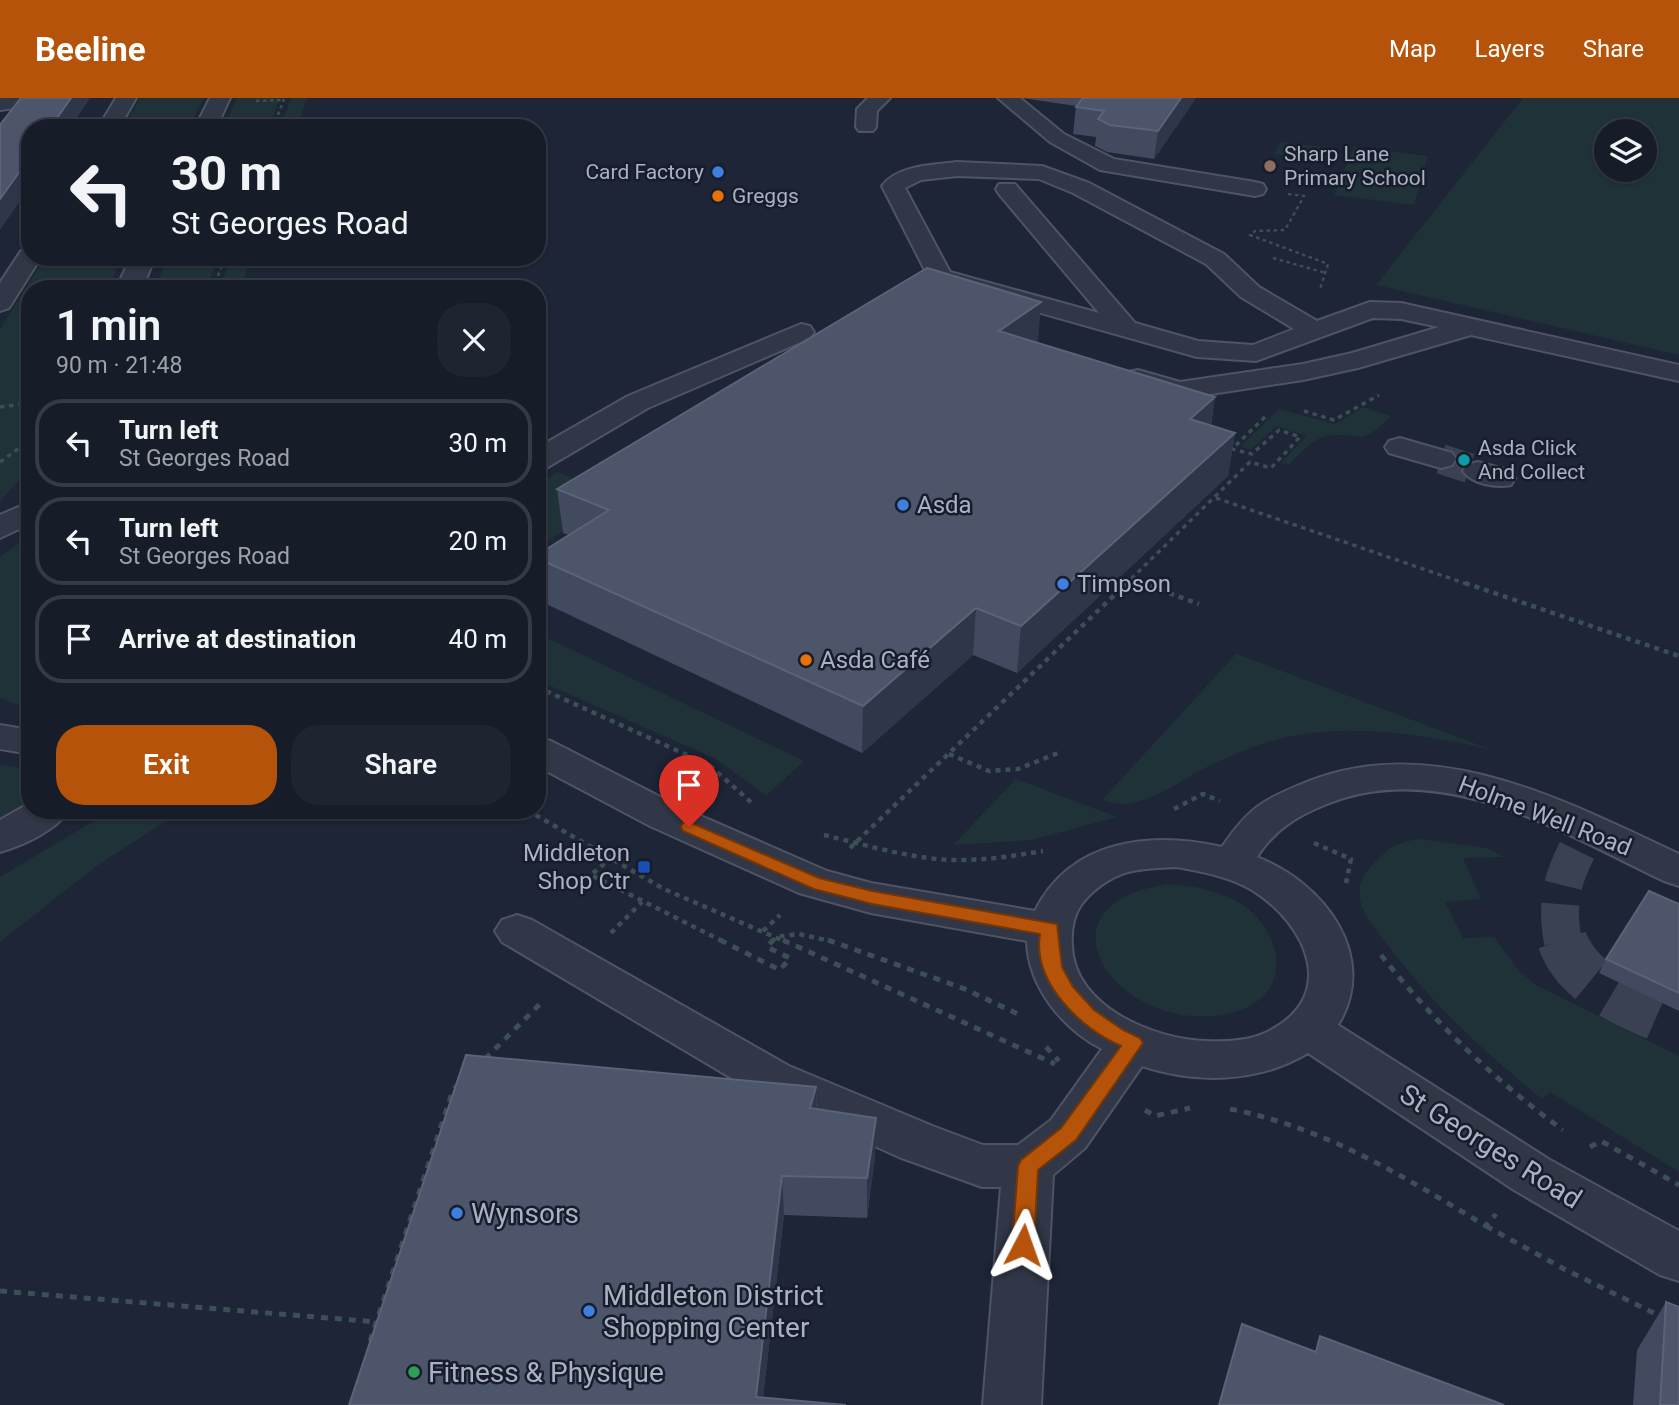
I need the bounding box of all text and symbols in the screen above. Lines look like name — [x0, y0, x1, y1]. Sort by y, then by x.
text: Beeline — [35, 30, 146, 69]
text: Map — [1389, 35, 1437, 63]
text: Layers — [1475, 35, 1545, 63]
text: Share — [1583, 35, 1644, 63]
map controls — [1594, 119, 1657, 182]
button: layers — [1594, 119, 1657, 182]
place label: Sharp Lane Primary School — [1284, 142, 1426, 190]
text: 30 m — [171, 145, 282, 202]
icon: left — [56, 147, 147, 238]
marker: Sharp Lane Primary School — [1262, 158, 1278, 174]
place label: Card Factory — [585, 160, 704, 184]
marker: Card Factory — [710, 164, 726, 180]
place label: Greggs — [732, 184, 799, 208]
marker: Greggs — [710, 188, 726, 204]
text: St Georges Road — [171, 204, 409, 242]
text: 1 min — [56, 301, 161, 350]
button: close — [437, 303, 511, 377]
text: 90 m · 21:48 — [56, 352, 182, 379]
text: Turn left — [119, 415, 218, 445]
icon: left — [60, 424, 98, 462]
text: 30 m — [449, 428, 507, 458]
place label: Asda Click And Collect — [1478, 436, 1585, 484]
text: St Georges Road — [119, 445, 290, 472]
marker: Asda Click And Collect — [1456, 452, 1472, 468]
place label: Asda — [917, 491, 972, 519]
marker: Asda — [895, 497, 911, 513]
text: Turn left — [119, 513, 218, 543]
icon: left — [60, 522, 98, 560]
text: 20 m — [449, 526, 507, 556]
text: St Georges Road — [119, 543, 290, 570]
place label: Timpson — [1077, 570, 1171, 598]
marker: Timpson — [1055, 576, 1071, 592]
icon: arrive — [60, 620, 98, 658]
text: Arrive at destination — [119, 624, 356, 654]
text: 40 m — [449, 624, 507, 654]
place label: Asda Café — [820, 646, 930, 674]
marker: Asda Café — [798, 652, 814, 668]
button: Exit — [56, 725, 277, 805]
button: Share — [291, 725, 511, 805]
pin — [659, 755, 719, 827]
icon: arrive — [670, 766, 708, 804]
street label: Holme Well Road — [1455, 770, 1635, 862]
place label: Middleton Shop Ctr — [523, 839, 630, 895]
marker: Middleton Shop Ctr — [636, 859, 652, 875]
street label: St Georges Road — [1394, 1077, 1588, 1216]
place label: Wynsors — [471, 1197, 579, 1230]
marker: Wynsors — [449, 1205, 465, 1221]
position arrow — [986, 1208, 1060, 1282]
place label: Middleton District Shopping Center — [603, 1279, 824, 1344]
marker: Middleton District Shopping Center — [581, 1303, 597, 1319]
place label: Fitness & Physique — [428, 1356, 664, 1389]
marker: Fitness & Physique — [406, 1364, 422, 1380]

